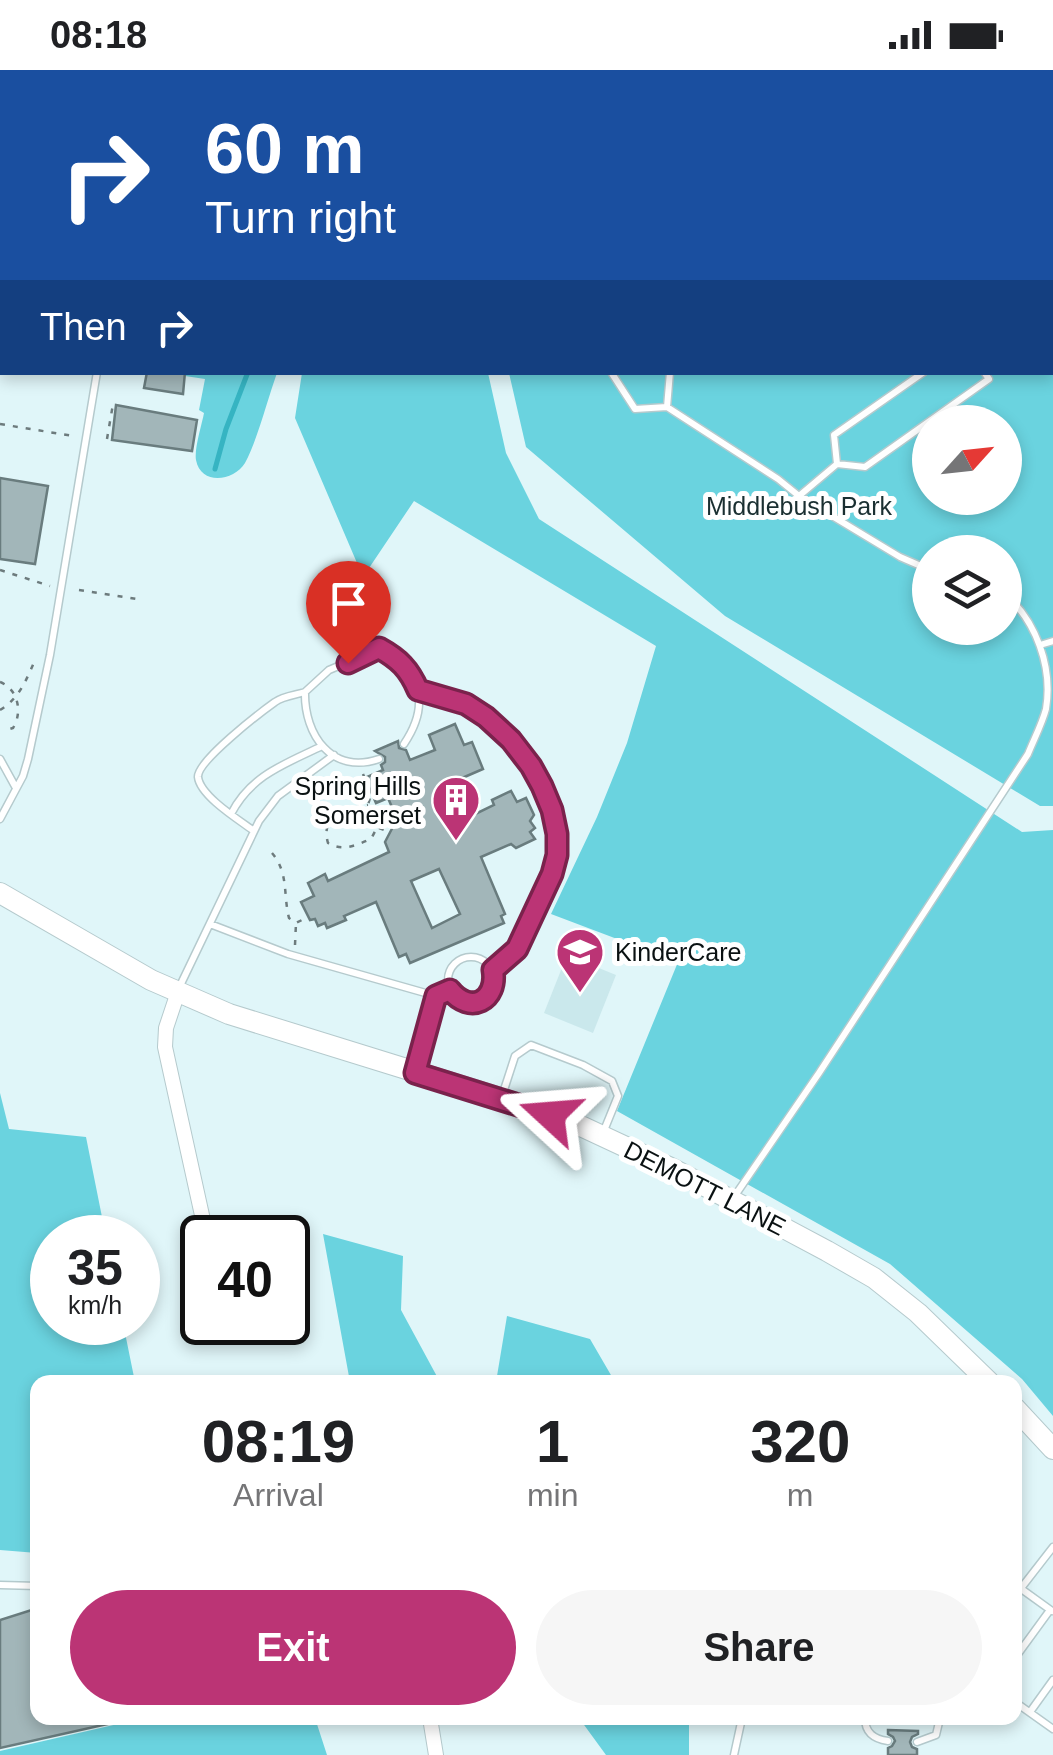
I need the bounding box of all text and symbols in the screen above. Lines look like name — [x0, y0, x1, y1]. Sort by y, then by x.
text: 08:18 — [50, 14, 147, 56]
icon: right — [40, 110, 170, 240]
text: 60 m — [205, 110, 365, 188]
text: Turn right — [205, 192, 396, 243]
icon: right — [147, 300, 202, 355]
text: Then — [40, 306, 127, 348]
north arrow — [912, 405, 1022, 515]
map controls — [912, 405, 1022, 645]
park label: Middlebush Park — [706, 492, 893, 520]
button: layers — [912, 535, 1022, 645]
pin — [306, 561, 391, 664]
icon: arrive — [321, 576, 376, 631]
place label: Spring Hills Somerset — [295, 772, 421, 829]
building icon: Spring Hills Somerset — [430, 774, 482, 842]
school or university icon: KinderCare — [554, 926, 606, 994]
place label: KinderCare — [615, 938, 741, 966]
position arrow — [498, 1063, 602, 1167]
street label: DEMOTT LANE — [620, 1135, 790, 1241]
speed limit sign: 40 — [180, 1215, 310, 1345]
text: 35 — [67, 1240, 123, 1296]
text: km/h — [68, 1291, 122, 1319]
text: 08:19 — [202, 1408, 355, 1475]
text: 1 — [536, 1408, 569, 1475]
text: 320 — [750, 1408, 850, 1475]
text: Arrival — [233, 1477, 324, 1513]
text: min — [527, 1477, 578, 1513]
text: m — [787, 1477, 814, 1513]
button: Exit — [70, 1590, 516, 1705]
button: Share — [536, 1590, 982, 1705]

